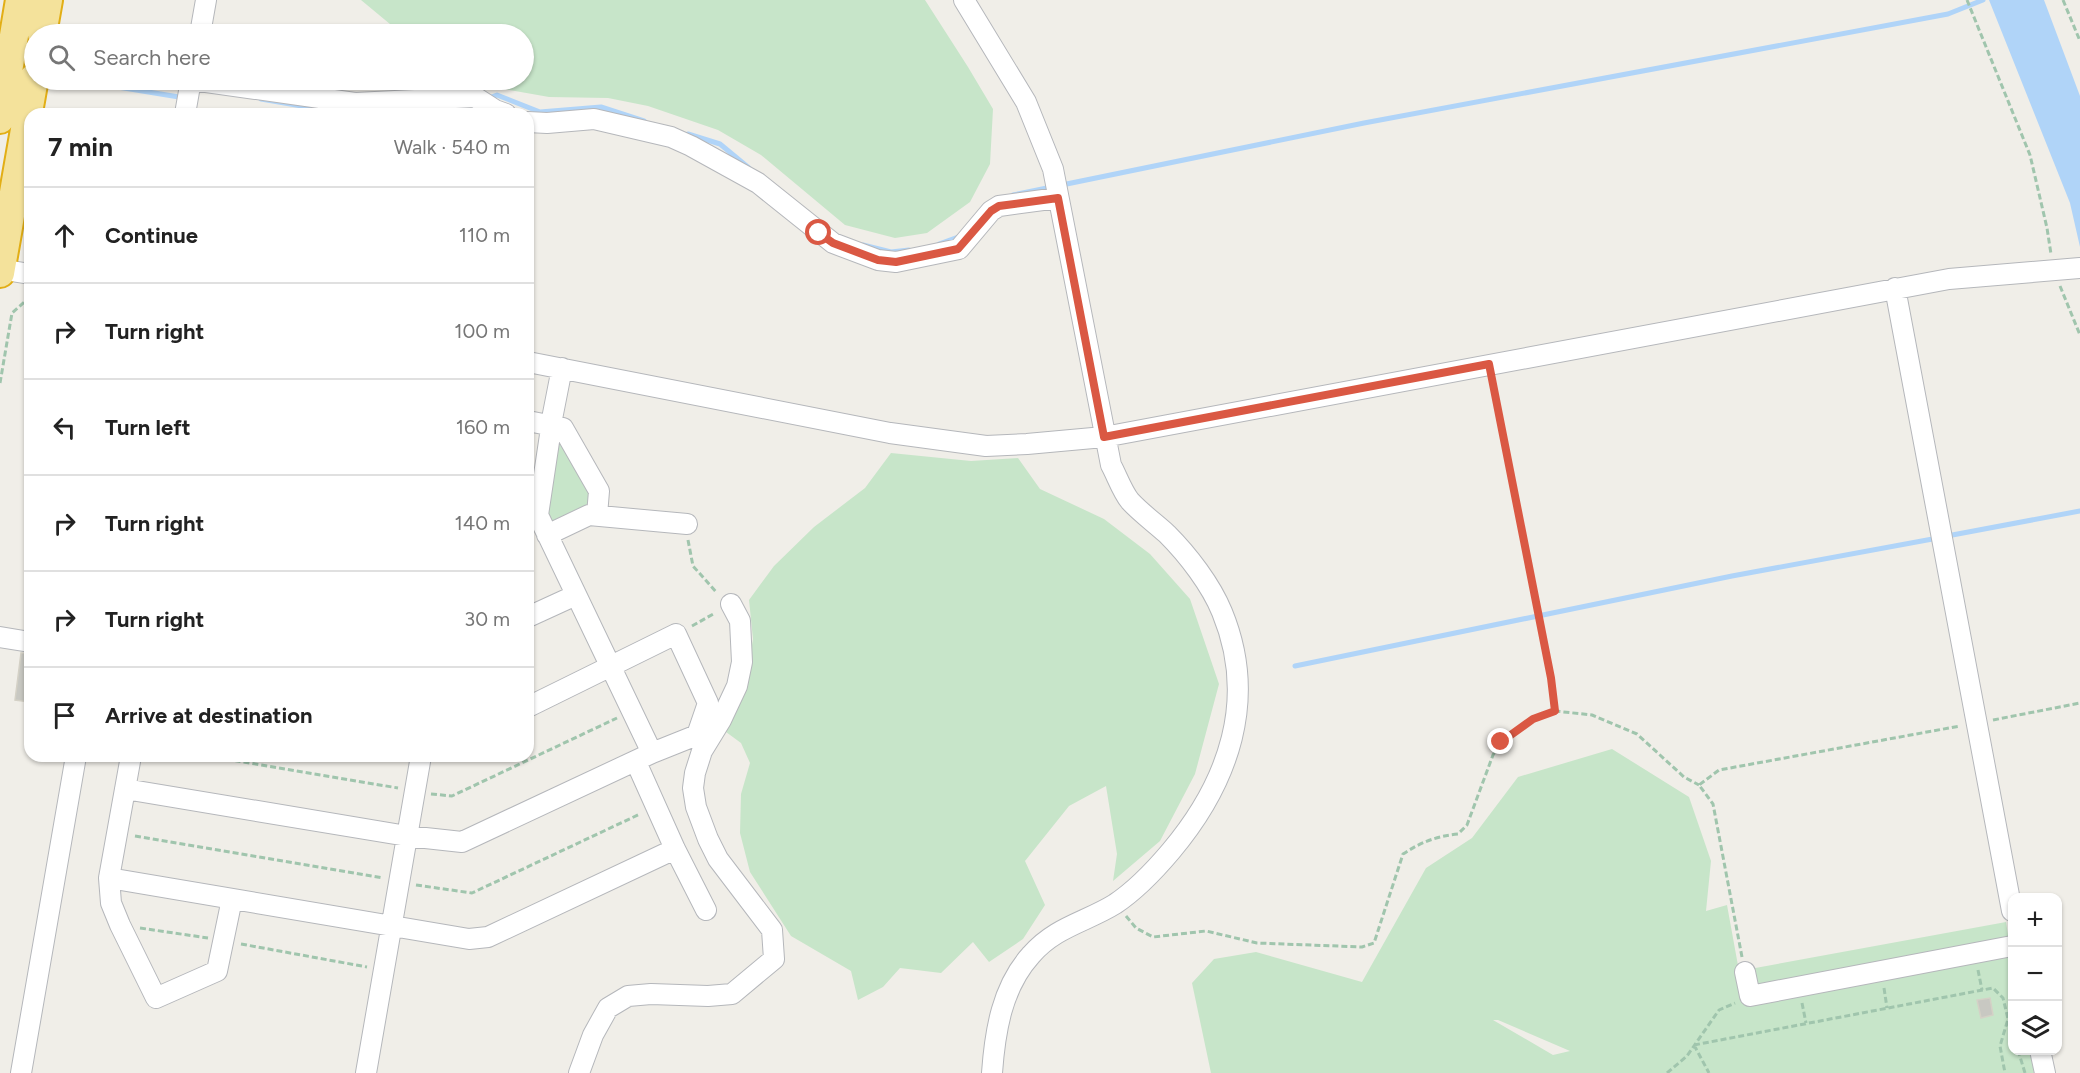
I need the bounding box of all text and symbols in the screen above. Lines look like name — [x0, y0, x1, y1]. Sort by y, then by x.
search box — [24, 24, 534, 90]
icon: search — [45, 41, 78, 74]
text: Search here — [93, 44, 211, 71]
text: 7 min — [48, 131, 113, 163]
text: Walk · 540 m — [394, 135, 510, 159]
icon: ahead — [48, 219, 81, 252]
route start — [805, 219, 831, 245]
text: Continue — [105, 222, 198, 249]
text: 110 m — [459, 223, 510, 247]
icon: right — [48, 315, 81, 348]
text: Turn right — [105, 318, 204, 345]
text: 100 m — [454, 319, 510, 343]
icon: left — [48, 411, 81, 444]
text: Turn left — [105, 414, 191, 441]
text: 160 m — [456, 415, 510, 439]
icon: right — [48, 507, 81, 540]
text: Turn right — [105, 510, 204, 537]
text: 140 m — [455, 511, 510, 535]
icon: right — [48, 603, 81, 636]
text: Turn right — [105, 606, 204, 633]
text: 30 m — [464, 607, 510, 631]
icon: arrive — [48, 699, 81, 732]
text: Arrive at destination — [105, 702, 313, 729]
route end — [1487, 728, 1513, 754]
map controls — [2008, 893, 2062, 1055]
button: + — [2008, 893, 2062, 947]
button: − — [2008, 947, 2062, 1001]
button: layers — [2008, 1001, 2062, 1055]

